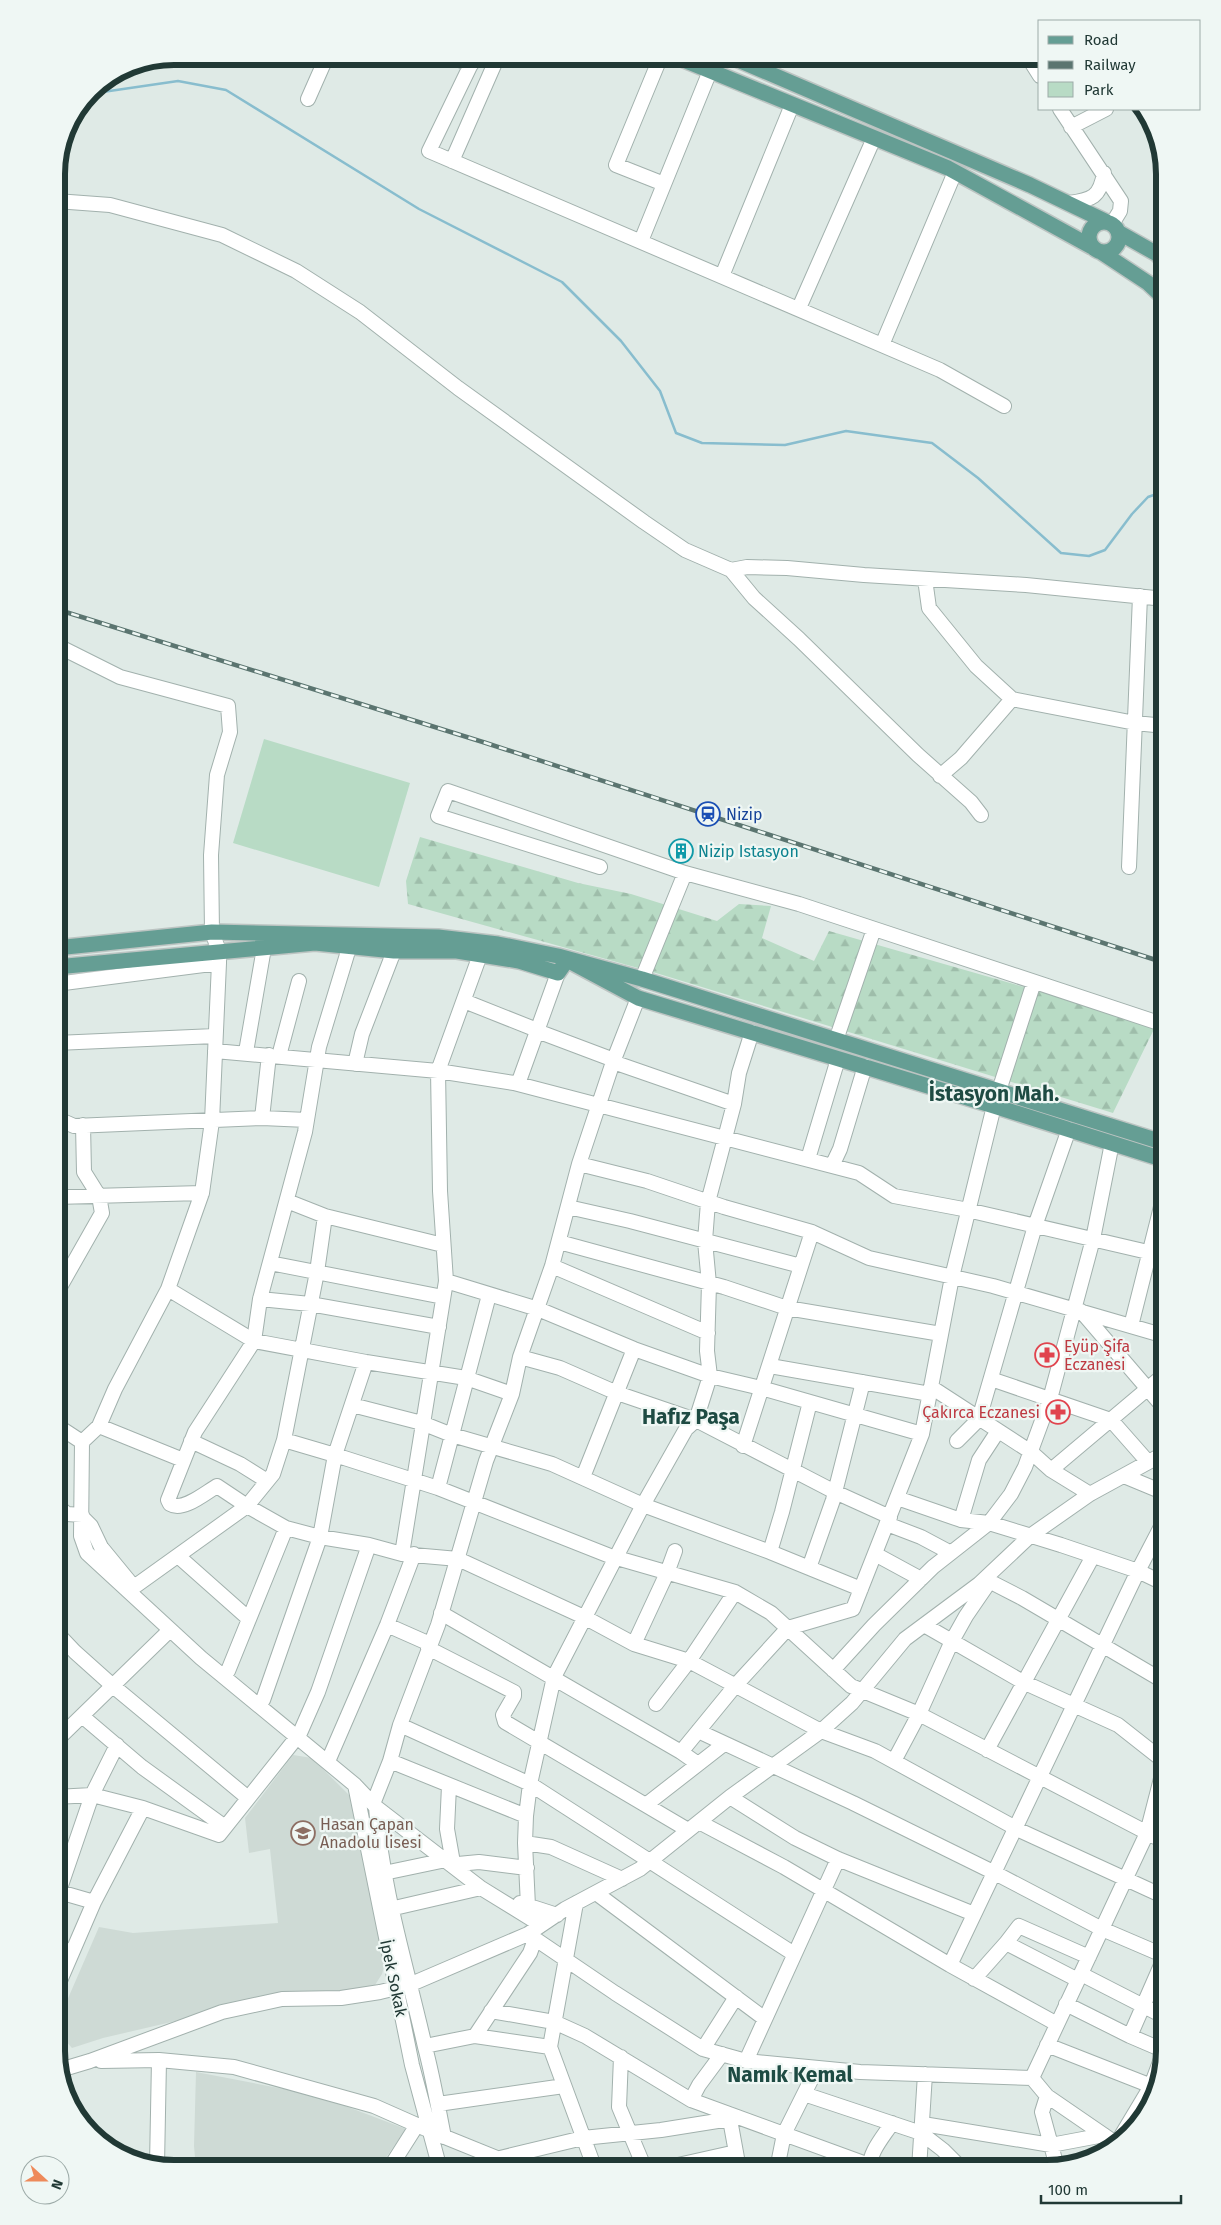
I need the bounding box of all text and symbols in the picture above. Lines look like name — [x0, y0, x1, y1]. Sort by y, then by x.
legend — [1038, 20, 1201, 110]
text: Road — [1084, 31, 1119, 49]
text: Railway — [1084, 56, 1136, 74]
text: Park — [1084, 81, 1114, 99]
station icon: Nizip — [695, 801, 721, 827]
place label: Nizip — [726, 805, 762, 824]
building icon: Nizip Istasyon — [668, 838, 694, 864]
place label: Nizip Istasyon — [698, 842, 799, 861]
district label: İstasyon Mah. — [929, 1080, 1059, 1107]
place label: Eyüp Şifa Eczanesi — [1064, 1337, 1130, 1374]
pharmacy icon: Eyüp Şifa Eczanesi — [1034, 1342, 1060, 1368]
pharmacy icon: Çakırca Eczanesi — [1045, 1399, 1071, 1425]
place label: Çakırca Eczanesi — [922, 1403, 1040, 1423]
district label: Hafız Paşa — [642, 1404, 740, 1430]
place label: Hasan Çapan Anadolu lisesi — [320, 1815, 422, 1852]
school or university icon: Hasan Çapan Anadolu lisesi — [290, 1820, 316, 1846]
street label: İpek Sokak — [376, 1938, 412, 2019]
district label: Namık Kemal — [727, 2062, 853, 2088]
north arrow — [20, 2155, 70, 2205]
scale bar — [1041, 2172, 1181, 2204]
text: N — [47, 2177, 66, 2192]
text: 100 m — [1048, 2181, 1088, 2199]

